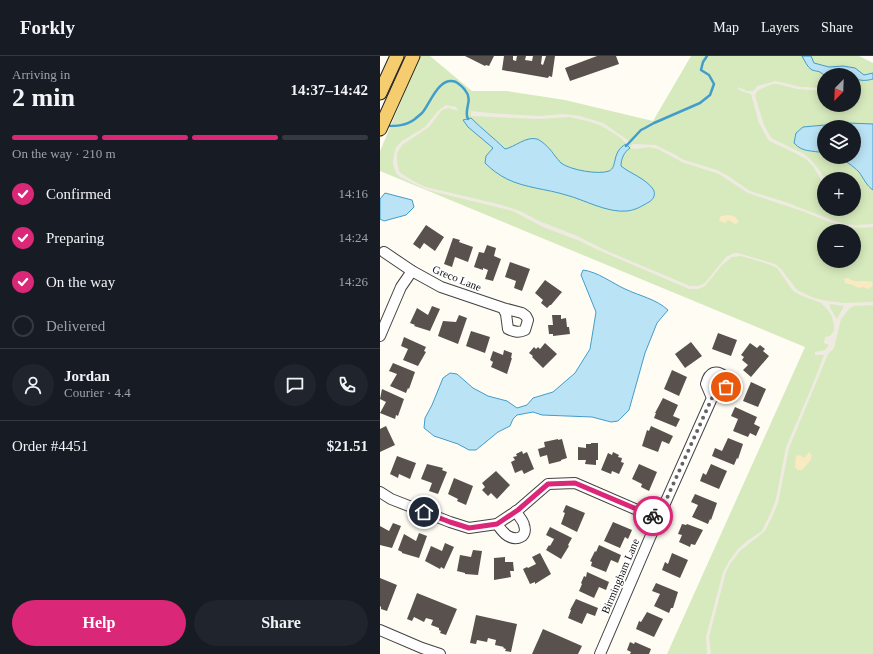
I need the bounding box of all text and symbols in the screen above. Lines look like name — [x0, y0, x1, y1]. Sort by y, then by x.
text: Forkly — [20, 17, 75, 38]
text: Map — [713, 20, 739, 35]
text: Layers — [761, 20, 799, 35]
text: Share — [821, 20, 853, 35]
text: Arriving in — [12, 67, 70, 82]
north arrow — [817, 68, 861, 112]
map controls — [817, 68, 861, 268]
text: 14:37–14:42 — [291, 82, 368, 98]
text: 2 min — [12, 83, 75, 112]
button: layers — [817, 120, 861, 164]
text: On the way · 210 m — [12, 146, 116, 161]
button: + — [817, 172, 861, 216]
icon: check — [12, 183, 34, 205]
text: Confirmed — [46, 186, 111, 202]
text: 14:16 — [338, 186, 368, 201]
button: − — [817, 224, 861, 268]
icon: check — [12, 227, 34, 249]
text: Preparing — [46, 230, 104, 246]
text: 14:24 — [338, 230, 368, 245]
street label: Greco Lane — [431, 263, 483, 293]
icon: check — [12, 271, 34, 293]
text: On the way — [46, 274, 115, 290]
text: 14:26 — [338, 274, 368, 289]
text: Delivered — [46, 318, 105, 334]
button: person — [12, 364, 54, 406]
button: chat — [274, 364, 316, 406]
button: phone — [326, 364, 368, 406]
text: Jordan — [64, 368, 110, 384]
pin — [709, 370, 743, 404]
icon: bag — [715, 376, 737, 398]
text: Courier · 4.4 — [64, 385, 131, 400]
text: Order #4451 — [12, 438, 88, 454]
text: $21.51 — [327, 438, 368, 454]
pin — [407, 495, 441, 529]
courier — [633, 496, 673, 536]
icon: home — [413, 501, 435, 523]
icon: bike — [642, 505, 664, 527]
street label: Birmingham Lane — [599, 537, 641, 615]
button: Help — [12, 600, 186, 646]
button: Share — [194, 600, 368, 646]

